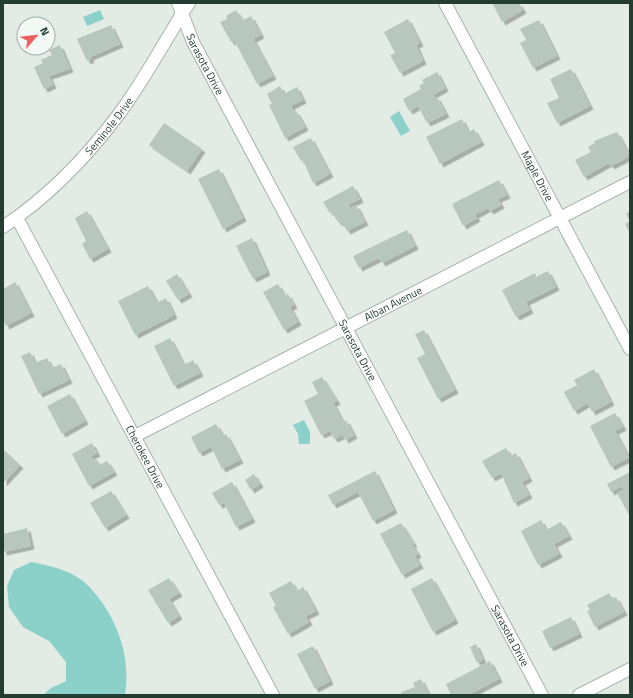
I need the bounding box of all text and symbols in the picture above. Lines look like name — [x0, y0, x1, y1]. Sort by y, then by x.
north arrow — [16, 16, 56, 56]
text: N — [36, 24, 54, 38]
street label: Sarasota Drive — [182, 31, 228, 98]
street label: Seminole Drive — [81, 94, 137, 158]
street label: Maple Drive — [517, 148, 558, 204]
street label: Alban Avenue — [361, 282, 425, 325]
street label: Sarasota Drive — [335, 316, 381, 384]
street label: Cherokee Drive — [122, 422, 169, 492]
street label: Sarasota Drive — [487, 602, 534, 670]

